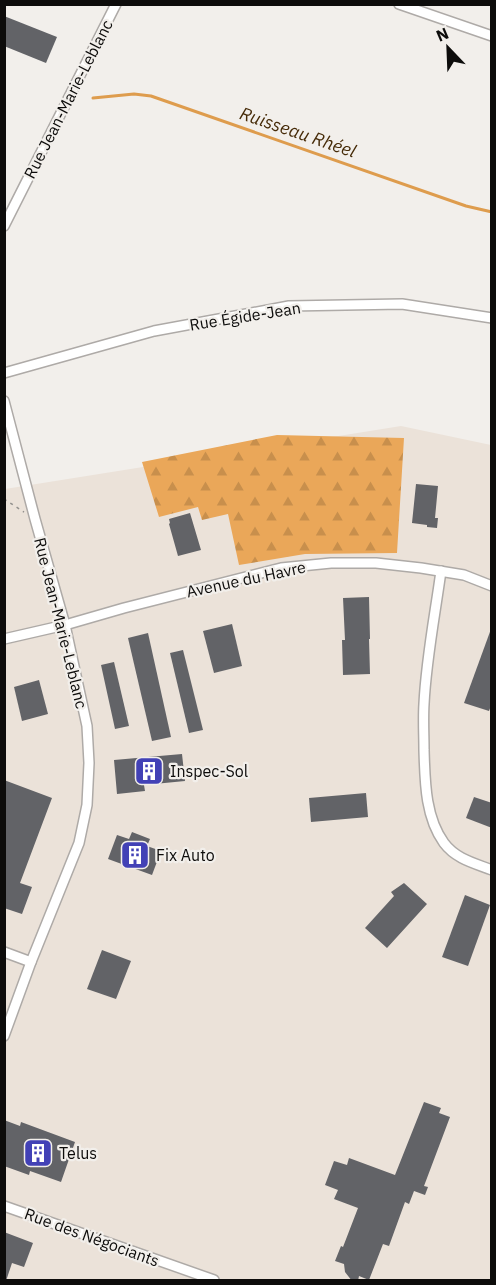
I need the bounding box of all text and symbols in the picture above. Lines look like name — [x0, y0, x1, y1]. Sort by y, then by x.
street label: Rue Jean-Marie-Leblanc — [19, 16, 117, 182]
north arrow — [418, 18, 478, 78]
text: N — [433, 23, 451, 46]
water label: Ruisseau Rhéel — [237, 101, 359, 163]
street label: Rue Égide-Jean — [188, 296, 302, 335]
street label: Rue Jean-Marie-Leblanc — [30, 535, 92, 711]
street label: Avenue du Havre — [184, 557, 308, 601]
building icon: Inspec-Sol — [133, 755, 165, 787]
place label: Inspec-Sol — [170, 761, 248, 781]
building icon: Fix Auto — [119, 839, 151, 871]
place label: Fix Auto — [156, 845, 215, 865]
building icon: Telus — [22, 1137, 54, 1169]
place label: Telus — [59, 1143, 97, 1163]
street label: Rue des Négociants — [22, 1203, 162, 1271]

